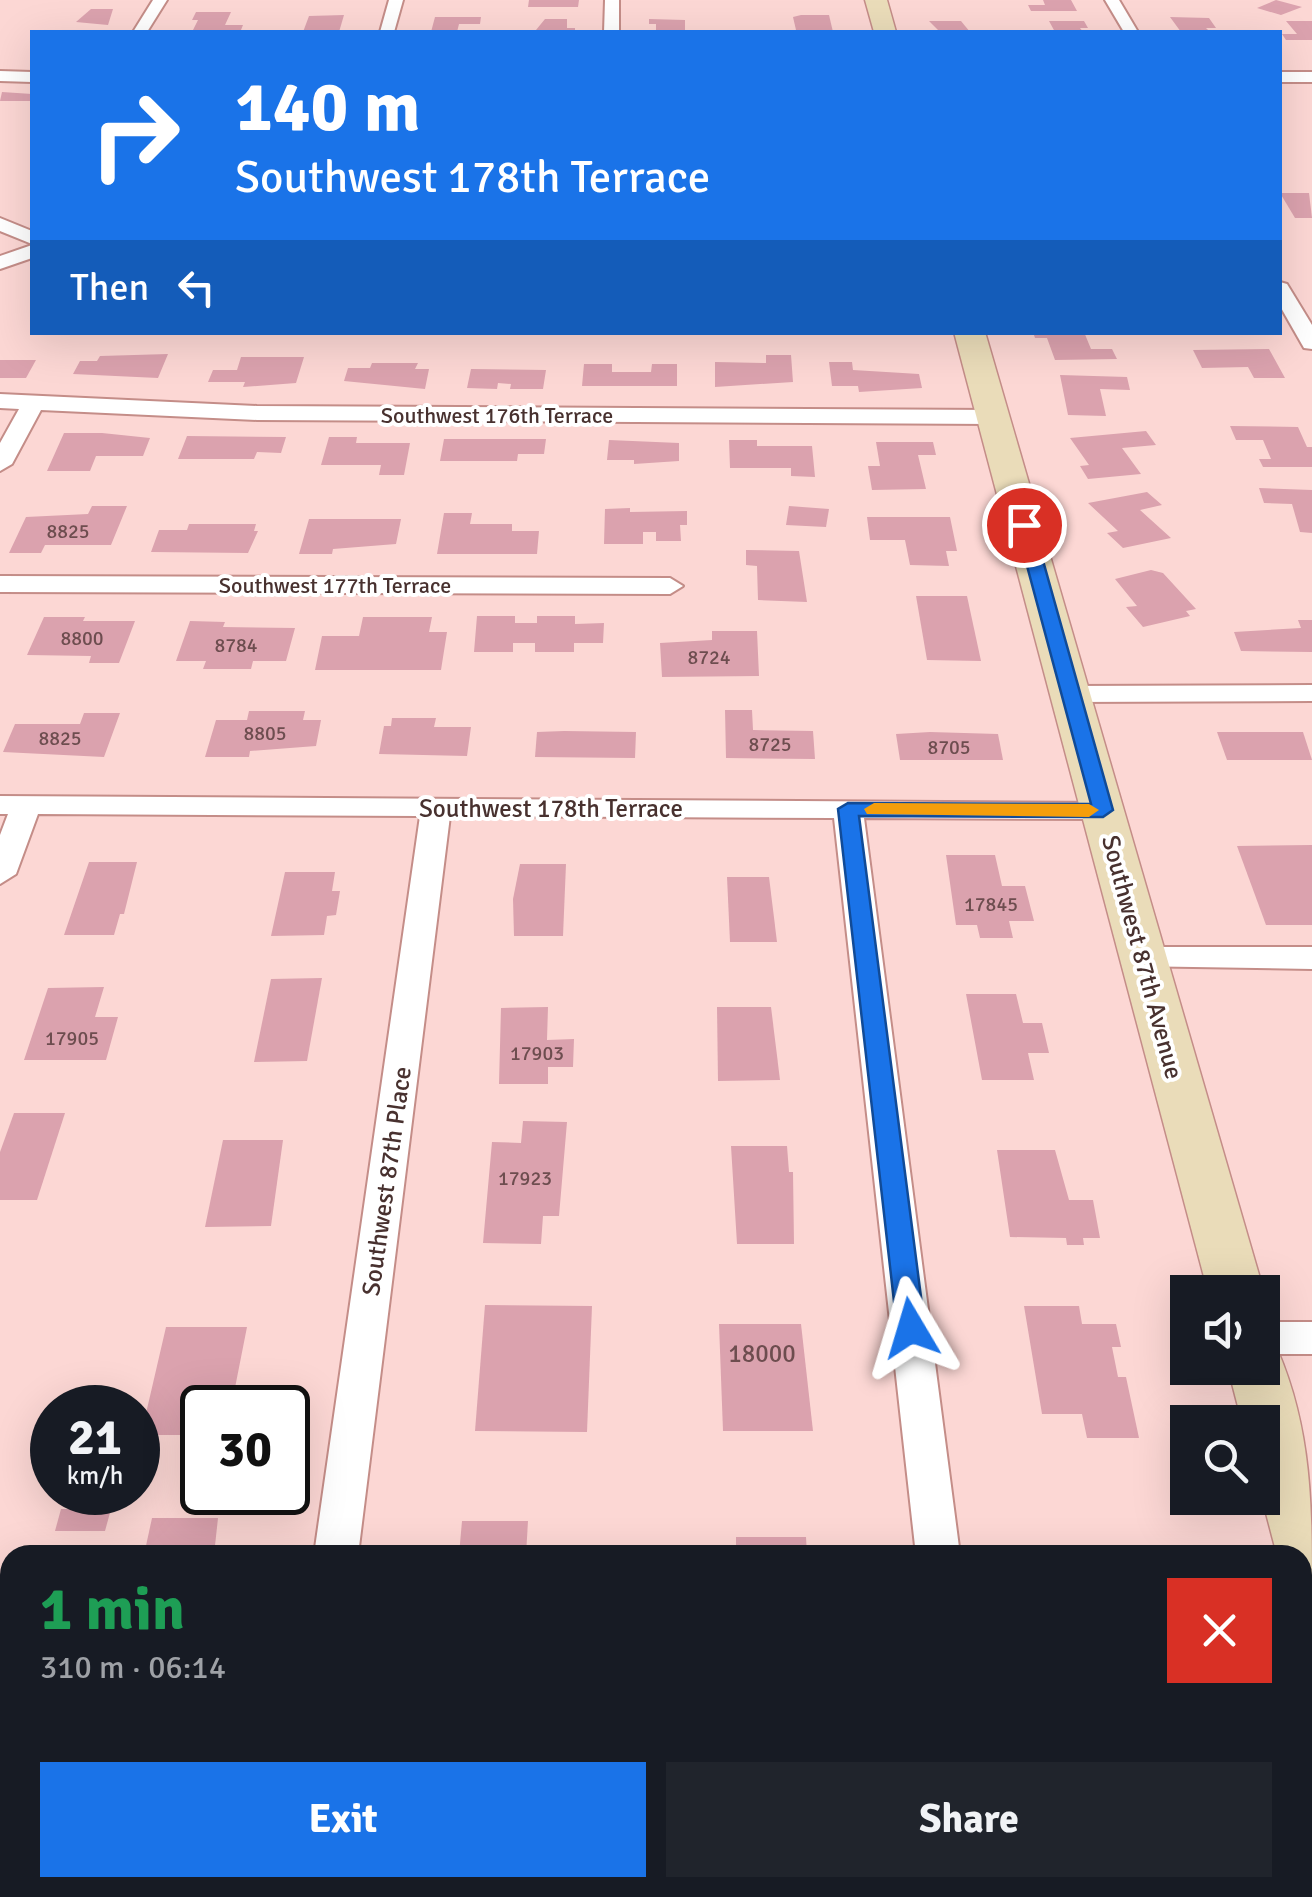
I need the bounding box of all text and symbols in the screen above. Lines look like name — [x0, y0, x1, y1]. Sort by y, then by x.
text: 140 m — [235, 64, 420, 150]
icon: right — [70, 70, 200, 200]
text: Southwest 178th Terrace — [235, 150, 710, 205]
icon: left — [169, 260, 224, 315]
text: Then — [70, 264, 149, 311]
street label: Southwest 176th Terrace — [381, 402, 613, 429]
pin — [982, 483, 1067, 568]
icon: arrive — [997, 498, 1052, 553]
house number: 8825 — [46, 519, 90, 544]
street label: Southwest 177th Terrace — [219, 572, 451, 599]
house number: 8800 — [60, 626, 104, 651]
house number: 8784 — [214, 633, 258, 658]
house number: 8724 — [687, 645, 731, 670]
house number: 8805 — [243, 721, 287, 746]
house number: 8825 — [38, 726, 82, 751]
house number: 8725 — [748, 732, 792, 757]
house number: 8705 — [927, 735, 971, 760]
street label: Southwest 178th Terrace — [419, 793, 683, 824]
street label: Southwest 87th Avenue — [1095, 832, 1190, 1082]
house number: 17845 — [964, 892, 1018, 917]
house number: 17905 — [45, 1026, 99, 1051]
house number: 17903 — [510, 1041, 564, 1066]
street label: Southwest 87th Place — [355, 1064, 418, 1298]
house number: 17923 — [498, 1166, 552, 1191]
map controls — [1170, 1275, 1280, 1515]
button: sound — [1170, 1275, 1280, 1385]
position arrow — [859, 1276, 963, 1380]
house number: 18000 — [728, 1338, 796, 1369]
speed limit sign: 30 — [180, 1385, 310, 1515]
button: search — [1170, 1405, 1280, 1515]
text: 21 — [68, 1407, 122, 1469]
text: km/h — [67, 1460, 123, 1491]
text: 1 min — [40, 1573, 185, 1647]
button: close — [1167, 1578, 1272, 1683]
text: 310 m · 06:14 — [40, 1648, 226, 1687]
button: Exit — [40, 1762, 646, 1877]
button: Share — [666, 1762, 1272, 1877]

